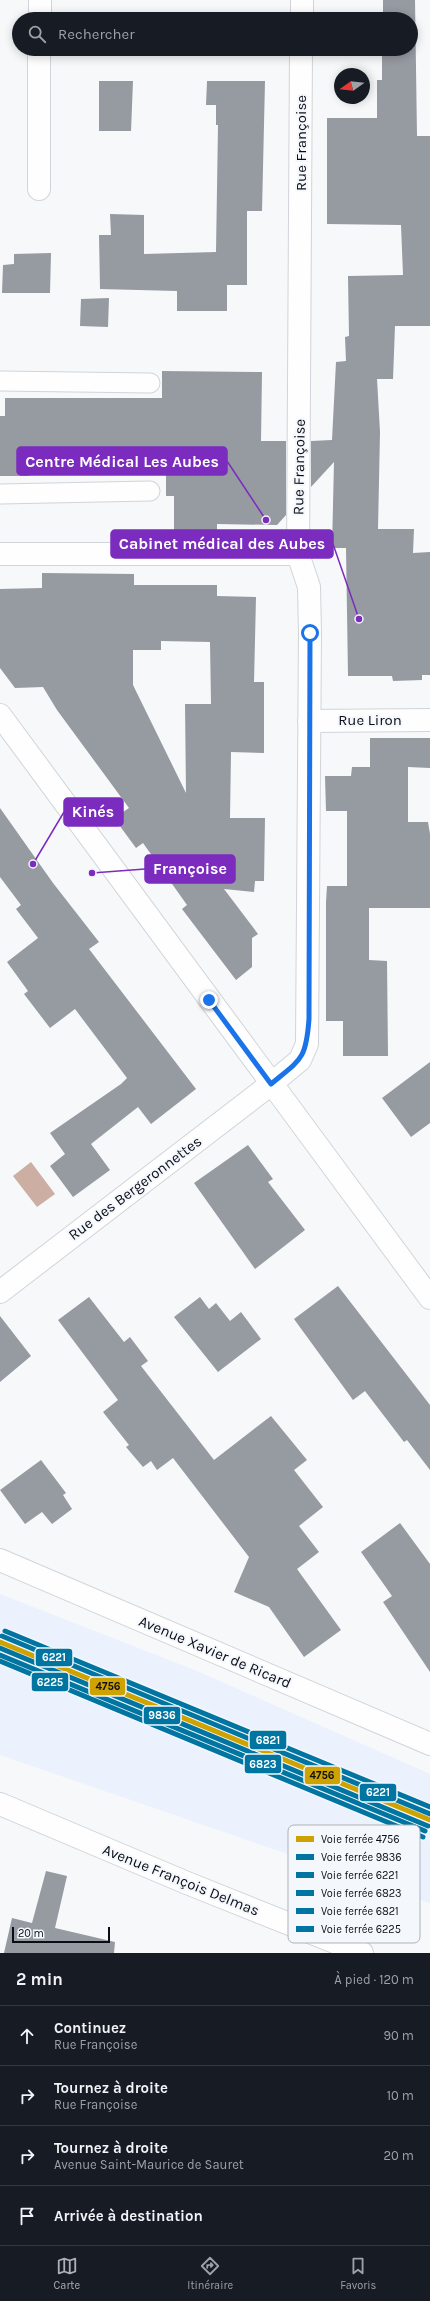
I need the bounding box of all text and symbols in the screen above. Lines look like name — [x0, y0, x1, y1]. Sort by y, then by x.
search box — [12, 12, 418, 56]
icon: search — [26, 23, 48, 45]
text: Rechercher — [58, 25, 135, 43]
north arrow — [334, 68, 370, 104]
street label: Rue Françoise — [292, 95, 310, 191]
street label: Rue Françoise — [289, 419, 309, 515]
callout: Centre Médical Les Aubes — [17, 447, 227, 475]
text: Centre Médical Les Aubes — [25, 452, 219, 471]
callout: Cabinet médical des Aubes — [111, 530, 333, 558]
text: Cabinet médical des Aubes — [119, 534, 325, 553]
route start — [301, 624, 319, 642]
street label: Rue Liron — [338, 711, 402, 729]
callout: Kinés — [64, 798, 123, 826]
text: Kinés — [72, 802, 114, 821]
callout: Françoise — [145, 855, 235, 883]
text: Françoise — [153, 859, 227, 878]
route end — [200, 991, 218, 1009]
street label: Rue des Bergeronnettes — [65, 1132, 205, 1244]
street label: Avenue Xavier de Ricard — [136, 1612, 294, 1692]
line badge: 6221 — [35, 1648, 73, 1667]
text: 6221 — [42, 1651, 66, 1664]
line badge: 6225 — [31, 1672, 69, 1692]
text: 6225 — [37, 1676, 63, 1689]
line badge: 4756 — [89, 1677, 126, 1696]
text: 4756 — [95, 1680, 121, 1693]
line badge: 9836 — [143, 1706, 181, 1725]
text: 9836 — [148, 1709, 176, 1722]
line badge: 6821 — [249, 1730, 287, 1750]
text: 6821 — [256, 1734, 280, 1747]
line badge: 6823 — [244, 1754, 282, 1774]
text: 6823 — [249, 1758, 277, 1771]
line badge: 4756 — [304, 1766, 341, 1785]
text: 4756 — [309, 1769, 335, 1782]
line badge: 6221 — [359, 1783, 397, 1802]
text: 6221 — [366, 1786, 390, 1799]
legend — [288, 1825, 420, 1943]
text: Voie ferrée 4756 — [321, 1833, 399, 1846]
street label: Avenue François Delmas — [100, 1840, 262, 1920]
text: Voie ferrée 9836 — [321, 1851, 402, 1864]
text: Voie ferrée 6221 — [321, 1869, 398, 1882]
text: Voie ferrée 6823 — [321, 1887, 402, 1900]
text: Voie ferrée 6821 — [321, 1905, 399, 1918]
text: Voie ferrée 6225 — [321, 1923, 401, 1936]
scale bar — [12, 1925, 110, 1944]
text: 20 m — [18, 1927, 44, 1940]
text: 2 min — [16, 1969, 63, 1989]
text: À pied · 120 m — [334, 1972, 414, 1987]
text: Continuez — [54, 2019, 126, 2037]
icon: ahead — [16, 2025, 38, 2047]
text: 90 m — [383, 2028, 414, 2043]
text: Rue Françoise — [54, 2037, 137, 2052]
text: Tournez à droite — [54, 2079, 168, 2097]
icon: right — [16, 2085, 38, 2107]
text: 10 m — [387, 2088, 414, 2103]
text: Rue Françoise — [54, 2097, 137, 2112]
text: Tournez à droite — [54, 2139, 168, 2157]
icon: right — [16, 2145, 38, 2167]
text: 20 m — [384, 2148, 414, 2163]
text: Avenue Saint-Maurice de Sauret — [54, 2157, 244, 2172]
icon: arrive — [16, 2205, 38, 2227]
text: Arrivée à destination — [54, 2207, 203, 2225]
tab: Carte — [54, 2255, 80, 2292]
tab: Itinéraire — [187, 2255, 233, 2292]
tab: Favoris — [340, 2255, 376, 2292]

